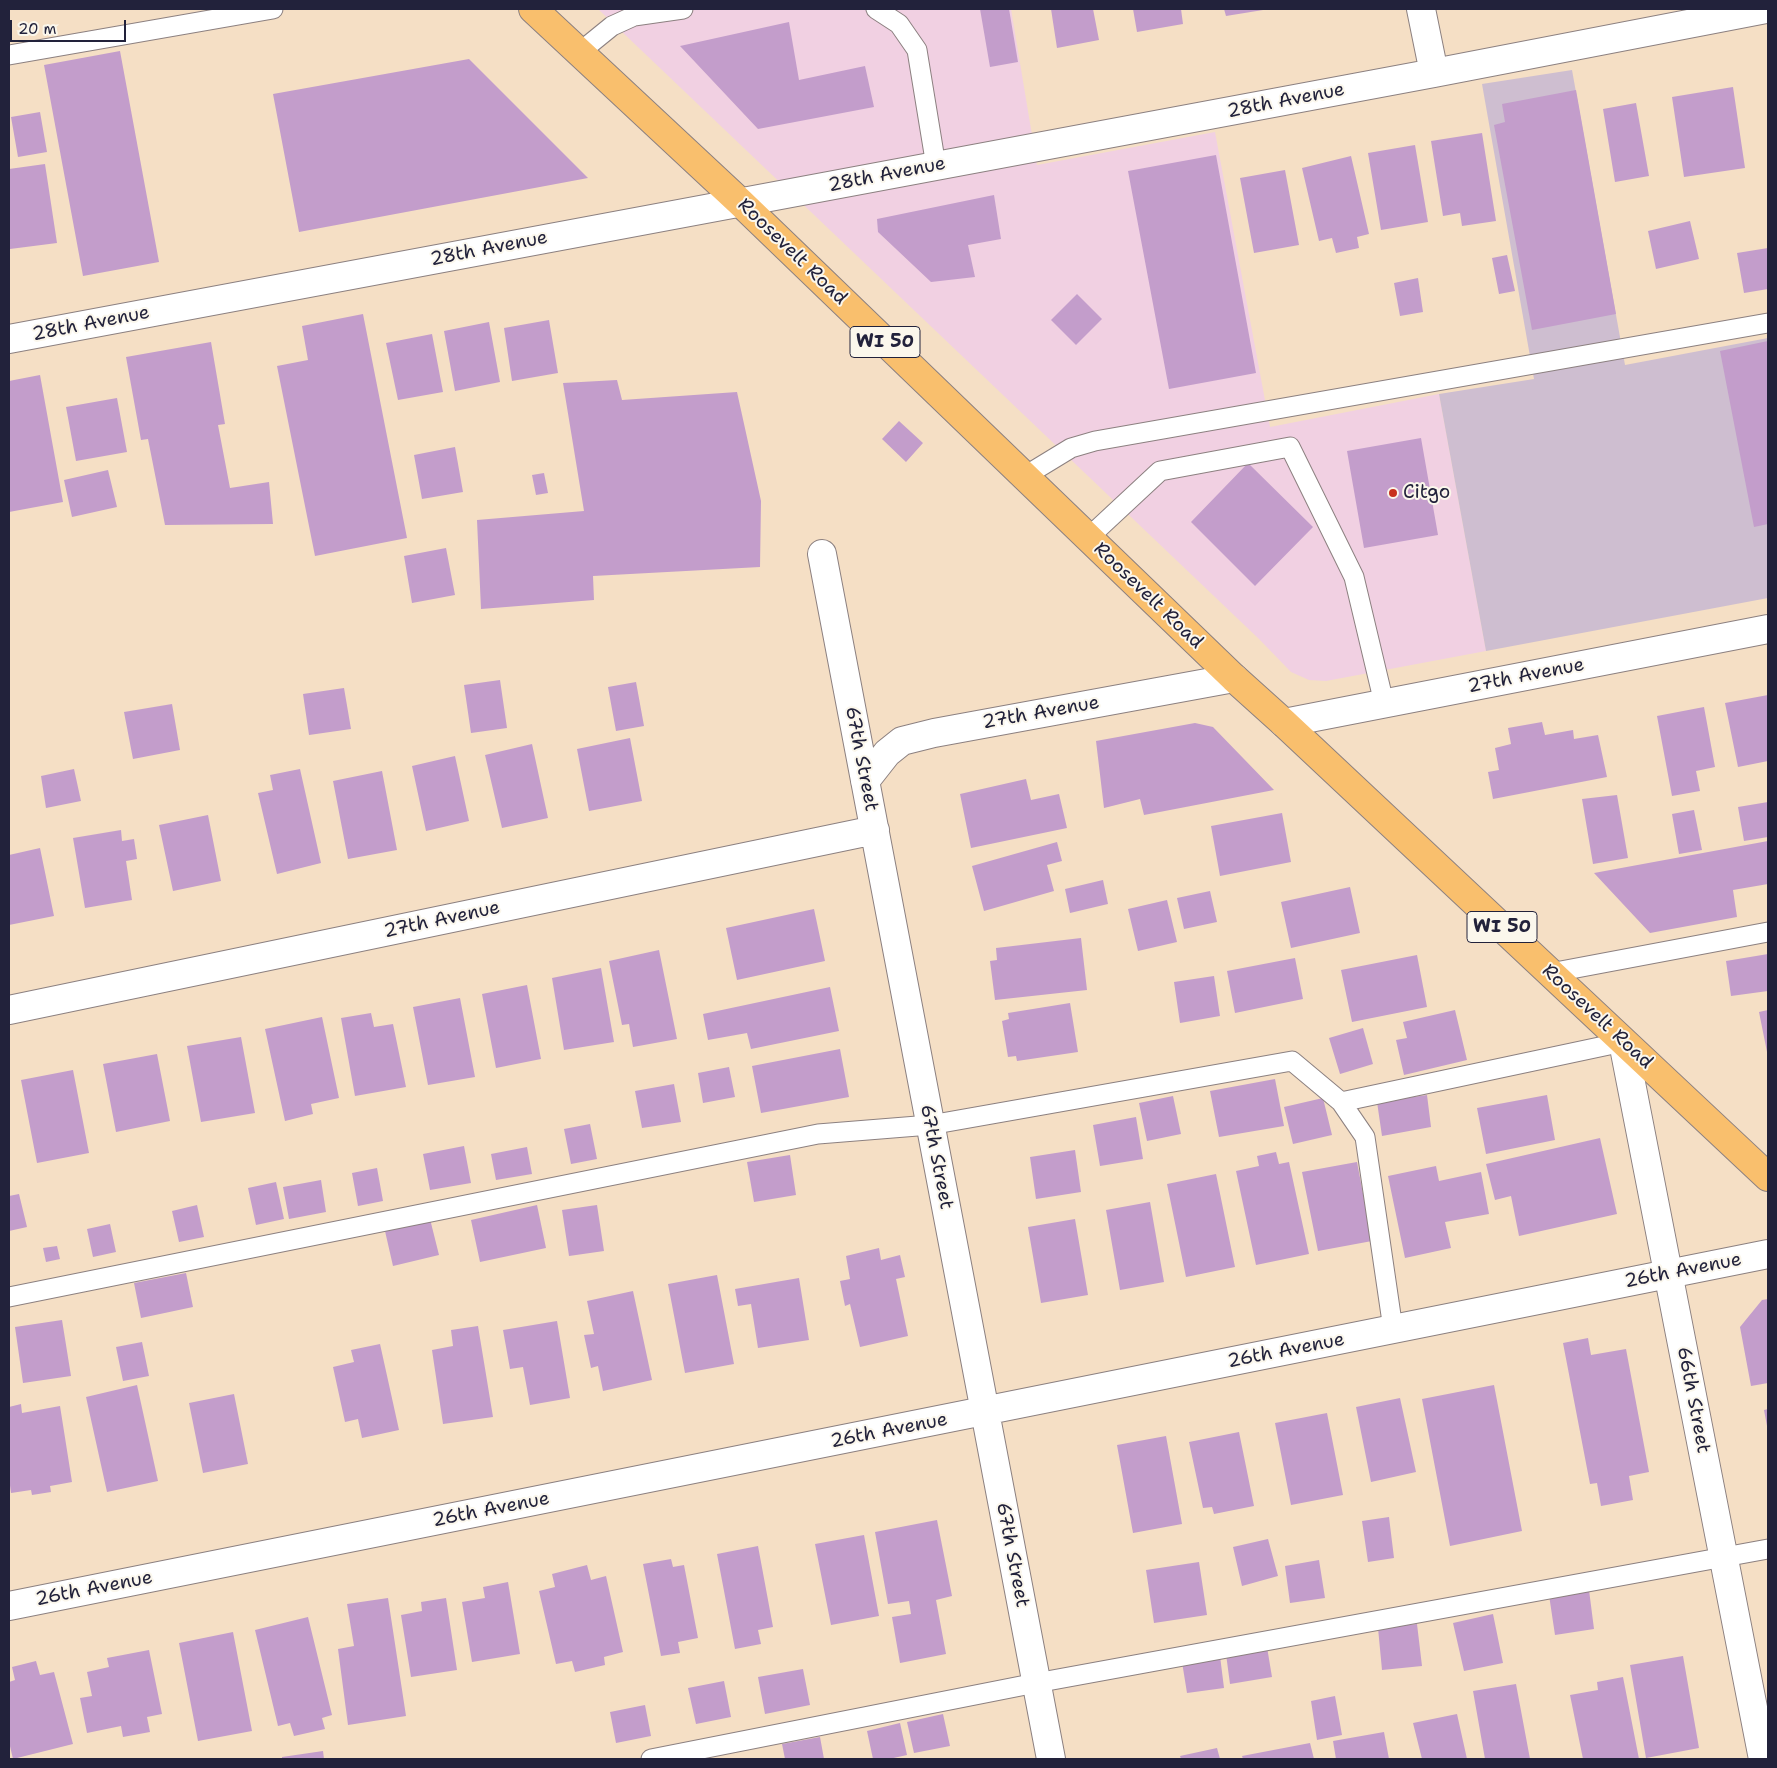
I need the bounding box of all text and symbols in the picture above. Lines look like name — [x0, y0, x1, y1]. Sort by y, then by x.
scale bar — [12, 10, 129, 42]
text: 20 m — [18, 19, 57, 39]
street label: 28th Avenue — [1225, 78, 1347, 124]
street label: 28th Avenue — [826, 152, 948, 198]
street label: Roosevelt Road — [733, 194, 851, 310]
street label: 28th Avenue — [428, 226, 550, 272]
street label: 28th Avenue — [30, 301, 152, 347]
road number: WI 50 — [850, 327, 920, 358]
place label: Citgo — [1403, 482, 1450, 504]
marker: Citgo — [1387, 487, 1399, 499]
street label: Roosevelt Road — [1089, 538, 1207, 654]
street label: 27th Avenue — [1466, 654, 1586, 698]
street label: 27th Avenue — [981, 692, 1101, 734]
street label: 67th Street — [840, 705, 882, 813]
street label: 27th Avenue — [382, 897, 502, 943]
road number: WI 50 — [1467, 912, 1537, 942]
street label: Roosevelt Road — [1537, 960, 1657, 1074]
street label: 67th Street — [915, 1103, 957, 1211]
street label: 26th Avenue — [1623, 1248, 1743, 1294]
street label: 26th Avenue — [1226, 1328, 1346, 1374]
street label: 66th Street — [1672, 1345, 1714, 1455]
street label: 26th Avenue — [829, 1408, 949, 1454]
street label: 26th Avenue — [431, 1487, 551, 1533]
street label: 67th Street — [991, 1501, 1033, 1609]
street label: 26th Avenue — [34, 1566, 154, 1612]

